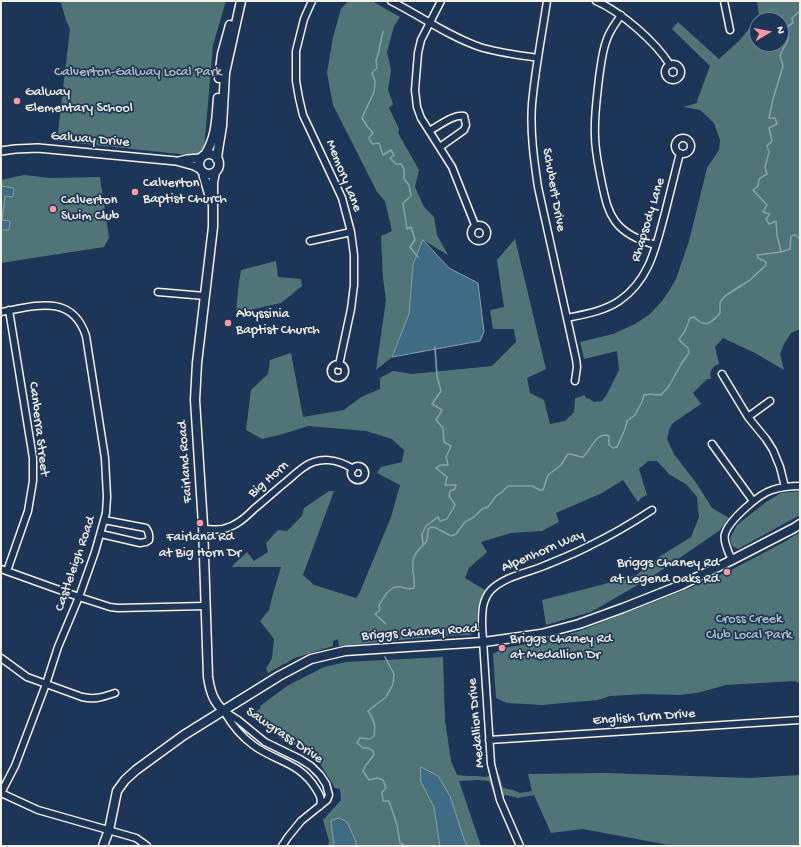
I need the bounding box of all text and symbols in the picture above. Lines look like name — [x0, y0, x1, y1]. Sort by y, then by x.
north arrow — [749, 12, 789, 52]
text: N — [773, 26, 786, 35]
park label: Calverton-Galway Local Park — [54, 65, 222, 81]
place label: Galway Elementary School — [25, 85, 133, 118]
marker: Galway Elementary School — [12, 96, 22, 106]
street label: Galway Drive — [50, 128, 130, 152]
street label: Memory Lane — [321, 138, 365, 214]
street label: Schubert Drive — [537, 147, 569, 233]
place label: Calverton Baptist Church — [143, 176, 227, 208]
street label: Rhapsody Lane — [628, 176, 670, 264]
marker: Calverton Baptist Church — [130, 187, 140, 197]
place label: Calverton Swim Club — [61, 193, 119, 226]
marker: Calverton Swim Club — [48, 204, 58, 214]
place label: Abyssinia Baptist Church — [236, 307, 320, 340]
marker: Abyssinia Baptist Church — [223, 318, 233, 328]
street label: Canberra Street — [24, 381, 52, 477]
street label: Fairland Road — [175, 420, 197, 504]
street label: Big Horn — [245, 458, 293, 502]
street label: Castleleigh Road — [52, 514, 100, 614]
marker: Fairland Rd at Big Horn Dr — [195, 518, 205, 528]
street label: Alpenhorn Way — [499, 527, 587, 577]
place label: Fairland Rd at Big Horn Dr — [159, 530, 241, 562]
place label: Briggs Chaney Rd at Legend Oaks Rd — [610, 556, 719, 588]
marker: Briggs Chaney Rd at Legend Oaks Rd — [722, 567, 732, 577]
park label: Cross Creek Club Local Park — [706, 612, 792, 644]
street label: Briggs Chaney Road — [361, 621, 479, 645]
place label: Briggs Chaney Rd at Medallion Dr — [510, 632, 612, 664]
marker: Briggs Chaney Rd at Medallion Dr — [497, 643, 507, 653]
street label: Medallion Drive — [465, 678, 489, 768]
street label: Sawgrass Drive — [242, 704, 326, 768]
street label: English Turn Drive — [592, 706, 696, 730]

